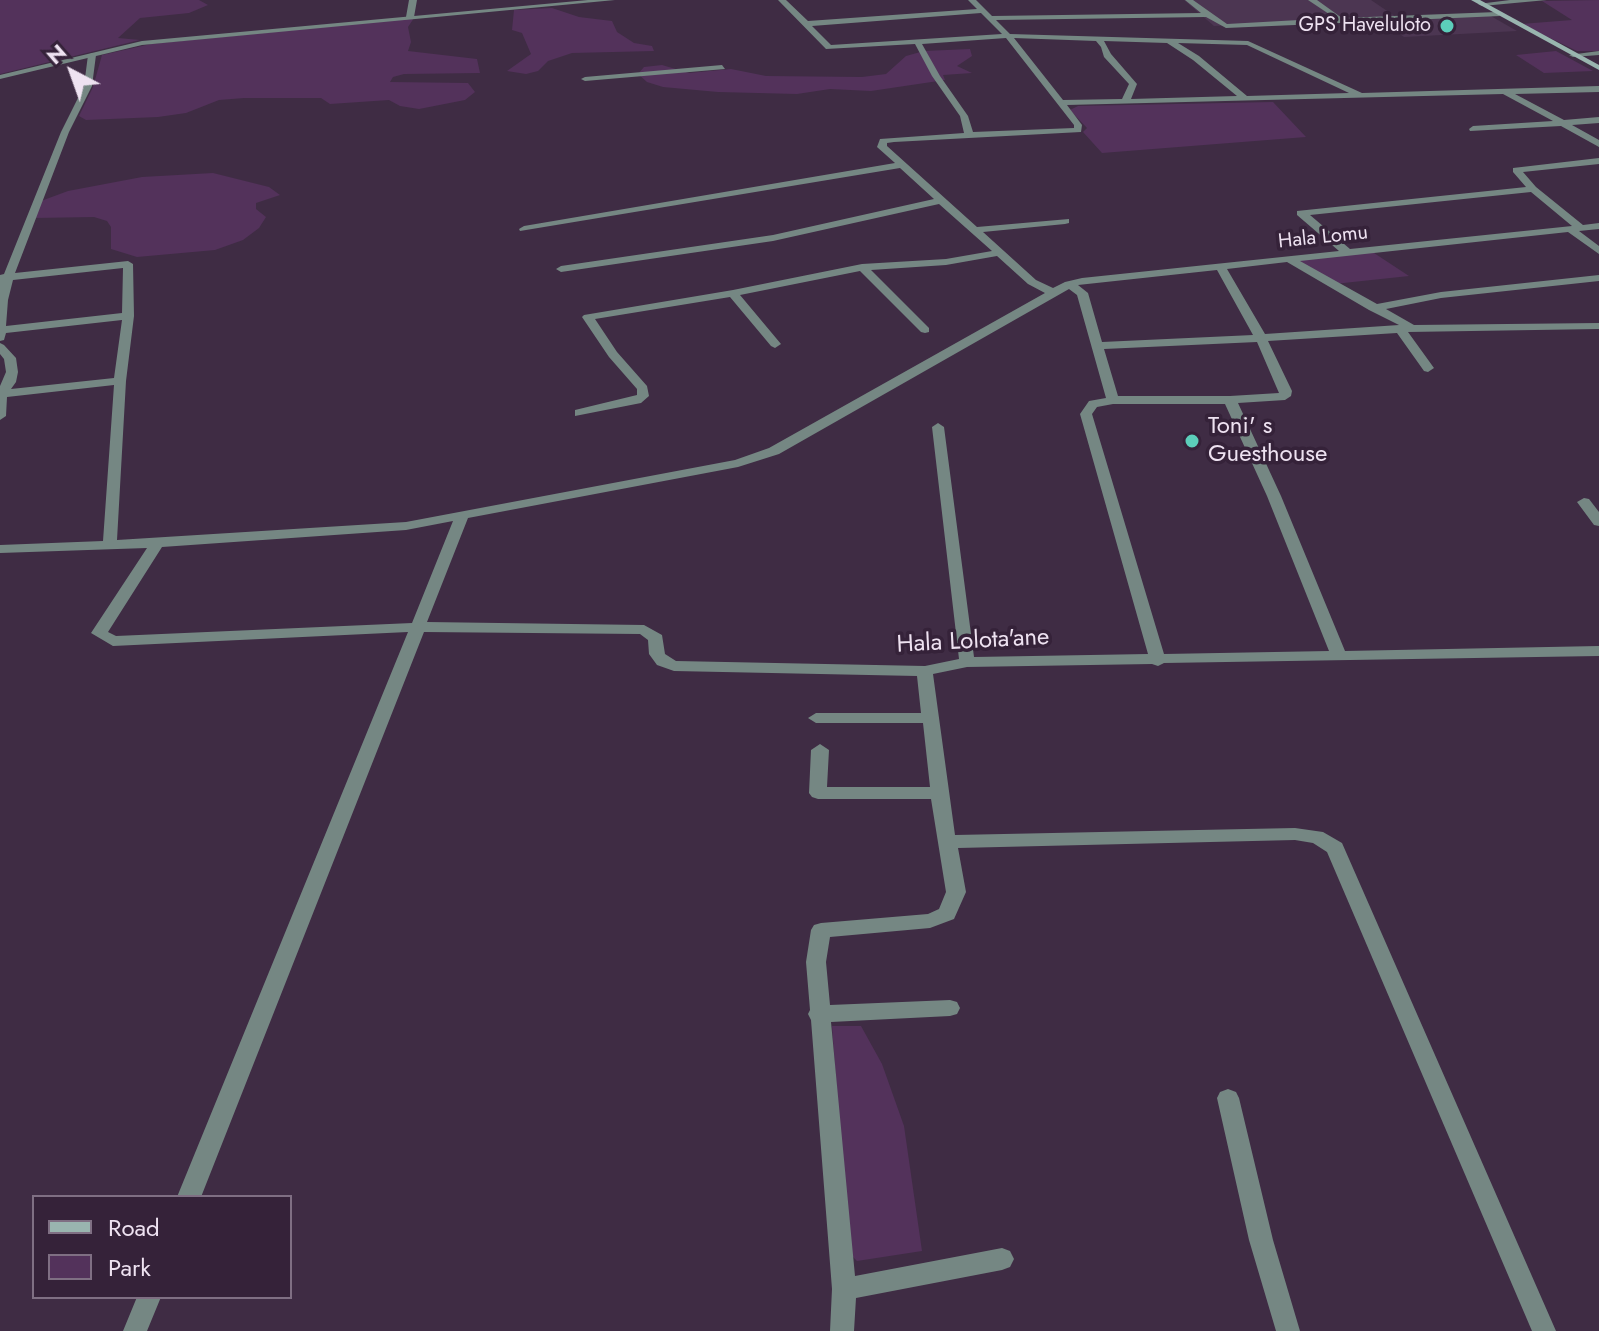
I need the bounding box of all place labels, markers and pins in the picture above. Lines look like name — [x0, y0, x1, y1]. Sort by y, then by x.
place label: GPS Haveluloto — [1299, 14, 1431, 38]
marker: GPS Haveluloto — [1438, 17, 1456, 35]
place label: Toni' s Guesthouse — [1208, 413, 1327, 469]
marker: Toni' s Guesthouse — [1183, 432, 1201, 450]

